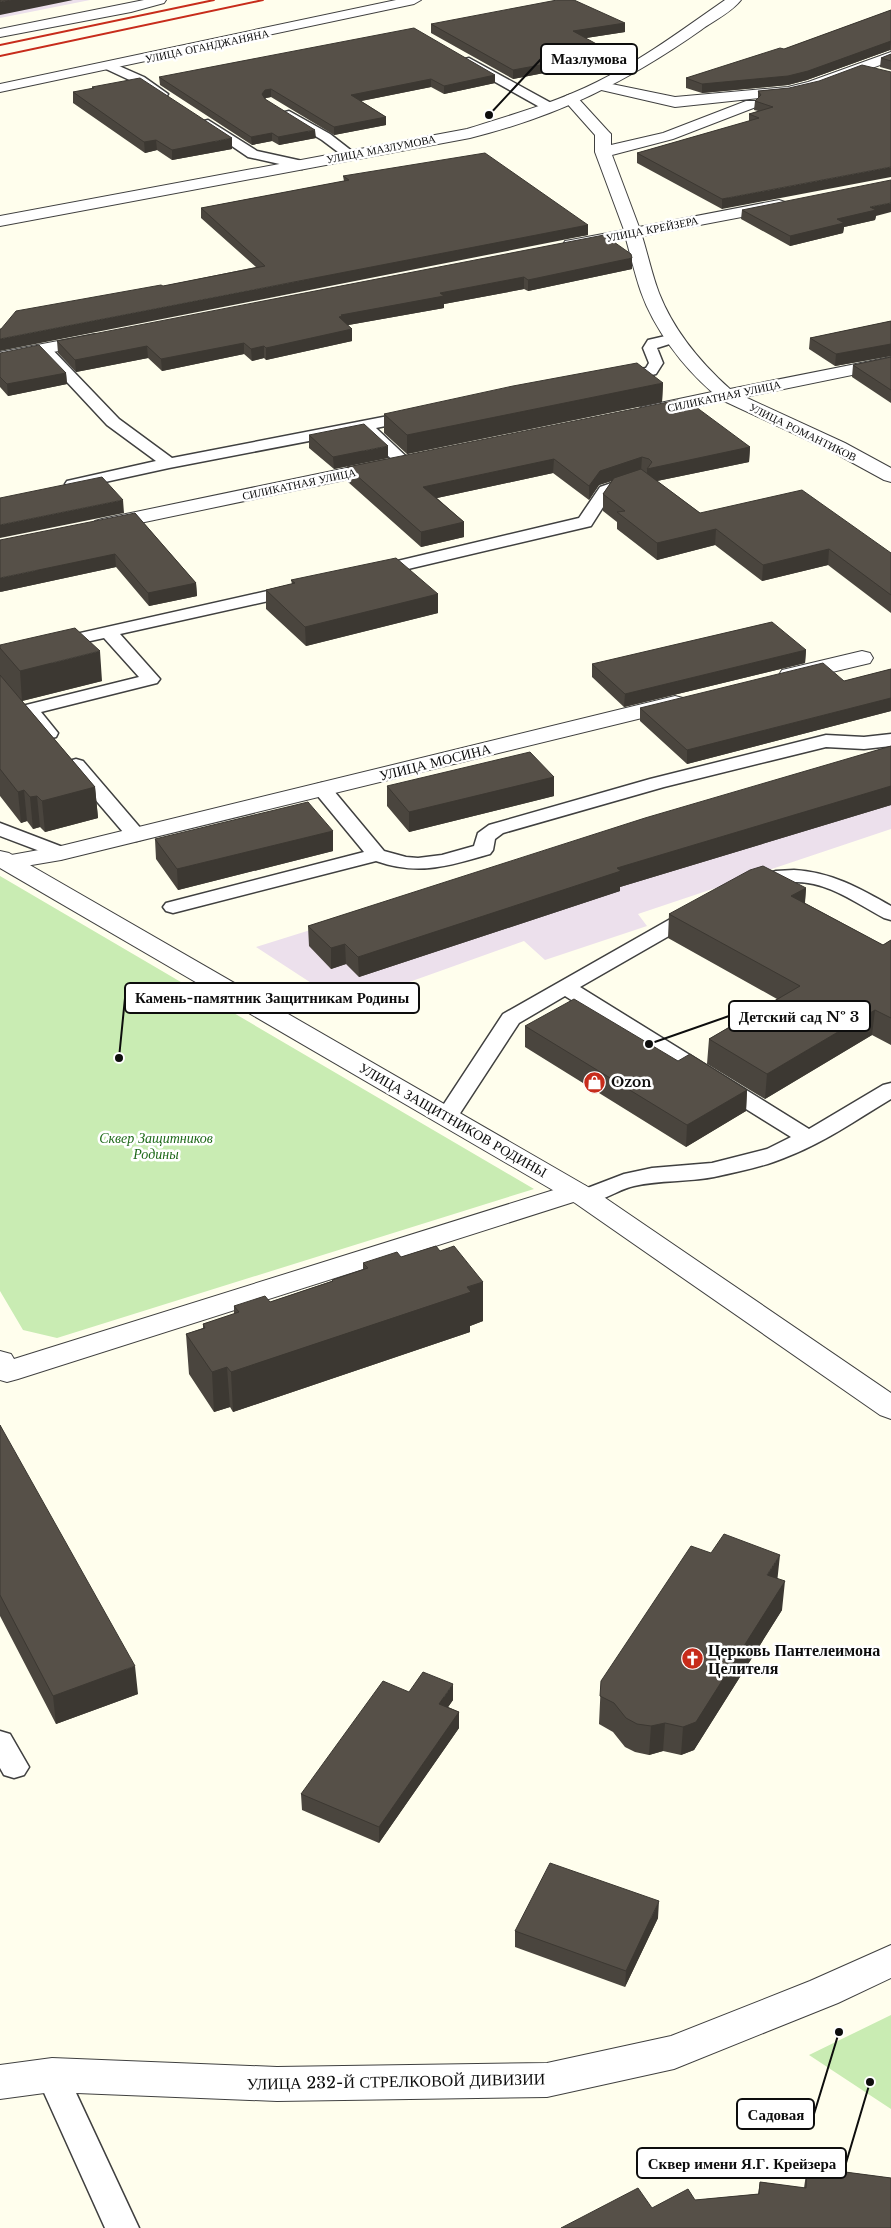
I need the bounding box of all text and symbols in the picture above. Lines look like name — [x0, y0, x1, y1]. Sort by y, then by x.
street label: УЛИЦА ОГАНДЖАНЯНА — [144, 26, 270, 66]
callout: Мазлумова — [541, 44, 637, 74]
text: Мазлумова — [551, 49, 628, 68]
street label: УЛИЦА МАЗЛУМОВА — [325, 132, 437, 166]
street label: УЛИЦА КРЕЙЗЕРА — [605, 213, 700, 245]
street label: СИЛИКАТНАЯ УЛИЦА — [666, 377, 782, 415]
street label: УЛИЦА РОМАНТИКОВ — [747, 400, 859, 464]
street label: СИЛИКАТНАЯ УЛИЦА — [241, 465, 357, 503]
street label: УЛИЦА МОСИНА — [377, 739, 494, 785]
callout: Камень-памятник Защитникам Родины — [125, 983, 419, 1013]
text: Камень-памятник Защитникам Родины — [135, 988, 409, 1007]
callout: Детский сад № 3 — [729, 1001, 870, 1031]
text: Детский сад № 3 — [739, 1007, 859, 1026]
street label: УЛИЦА ЗАЩИТНИКОВ РОДИНЫ — [356, 1059, 550, 1181]
shop icon: Ozon — [583, 1070, 607, 1094]
place label: Ozon — [611, 1073, 652, 1091]
park label: Сквер Защитников Родины — [99, 1129, 213, 1163]
place label: Церковь Пантелеимона Целителя — [708, 1640, 880, 1678]
church icon: Церковь Пантелеимона Целителя — [680, 1647, 704, 1671]
street label: УЛИЦА 232-Й СТРЕЛКОВОЙ ДИВИЗИИ — [247, 2068, 546, 2094]
callout: Садовая — [737, 2099, 814, 2129]
text: Садовая — [748, 2105, 804, 2124]
callout: Сквер имени Я.Г. Крейзера — [637, 2148, 846, 2178]
text: Сквер имени Я.Г. Крейзера — [648, 2154, 837, 2173]

